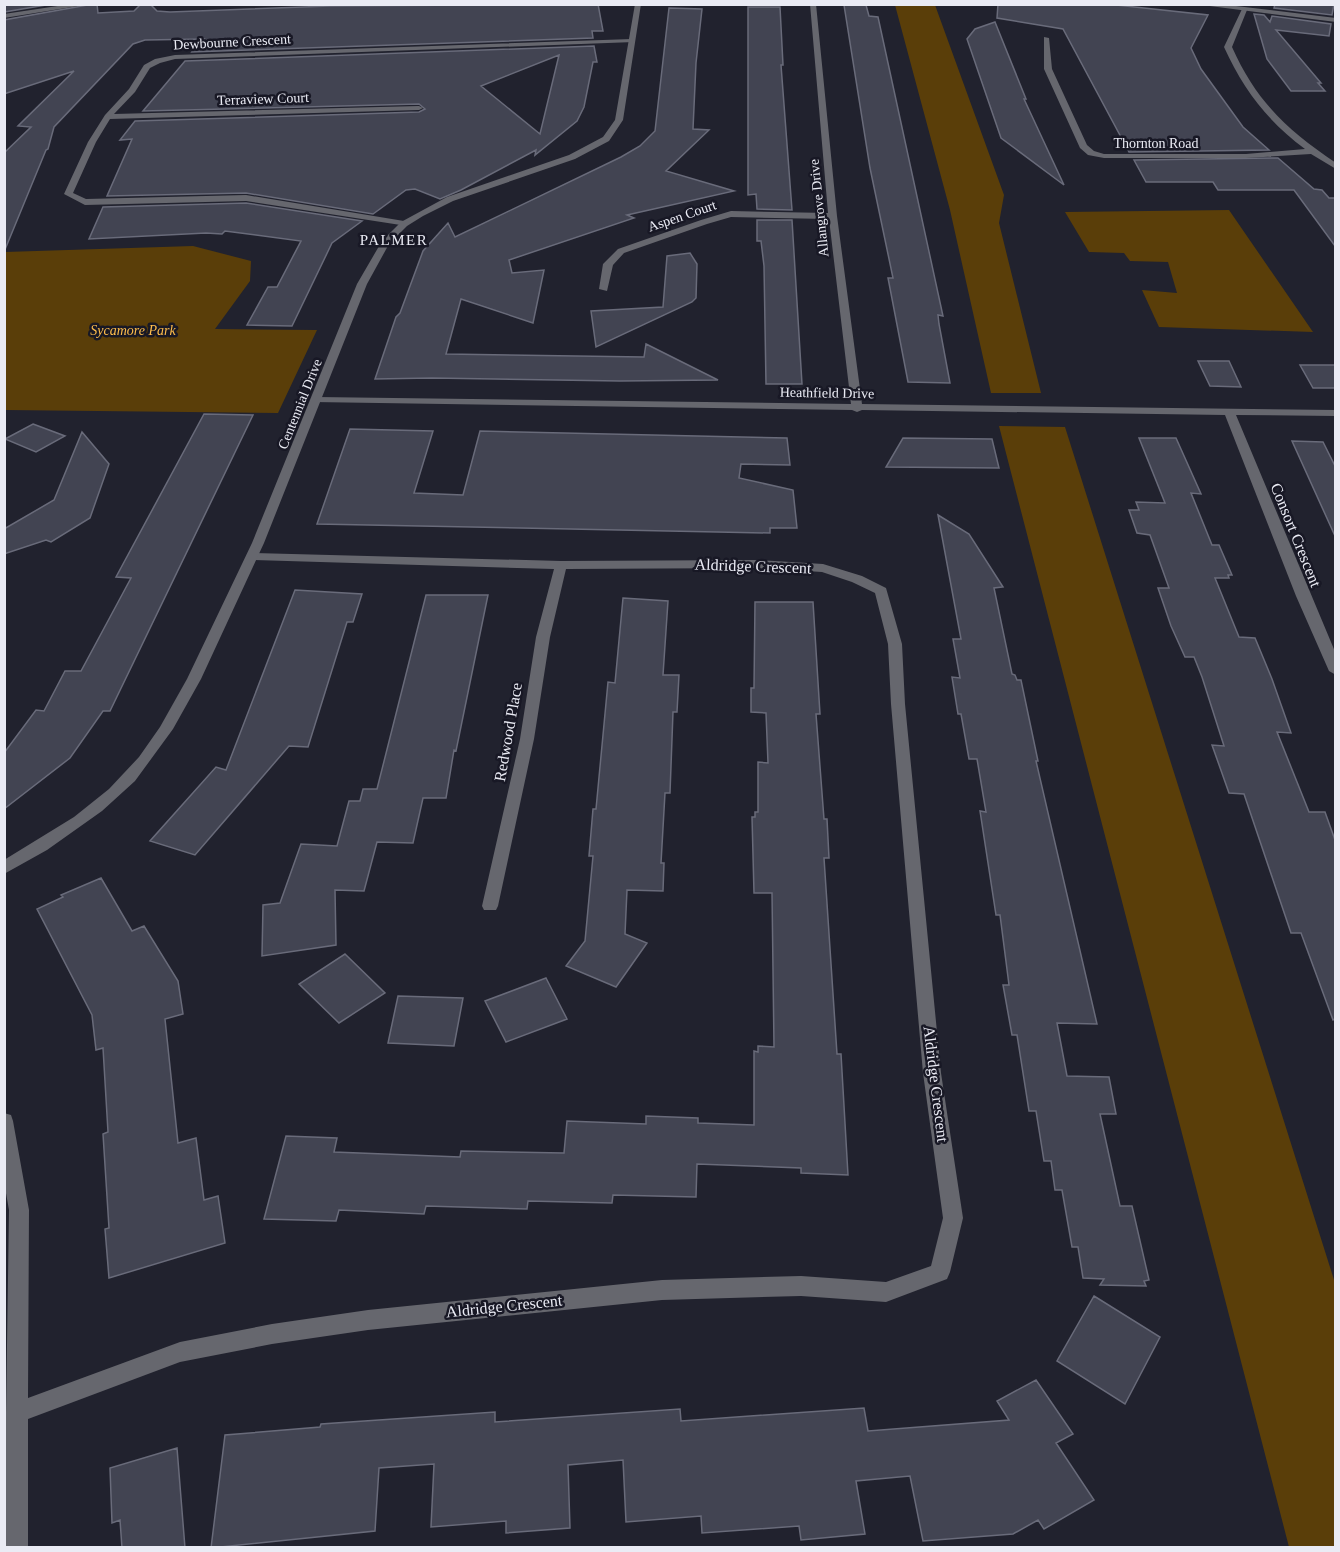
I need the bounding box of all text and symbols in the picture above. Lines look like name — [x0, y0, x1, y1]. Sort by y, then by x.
street label: Dewbourne Crescent — [173, 31, 291, 53]
street label: Terraview Court — [217, 90, 309, 108]
street label: Thornton Road — [1113, 136, 1199, 151]
street label: Allangrove Drive — [806, 158, 832, 258]
street label: Aspen Court — [646, 197, 718, 235]
district label: PALMER — [360, 232, 428, 248]
park label: Sycamore Park — [90, 323, 176, 338]
street label: Centennial Drive — [275, 357, 325, 451]
street label: Heathfield Drive — [780, 385, 874, 401]
street label: Consort Crescent — [1267, 481, 1325, 590]
street label: Aldridge Crescent — [694, 555, 812, 578]
street label: Redwood Place — [491, 681, 525, 783]
street label: Aldridge Crescent — [919, 1025, 952, 1144]
street label: Aldridge Crescent — [445, 1291, 564, 1322]

